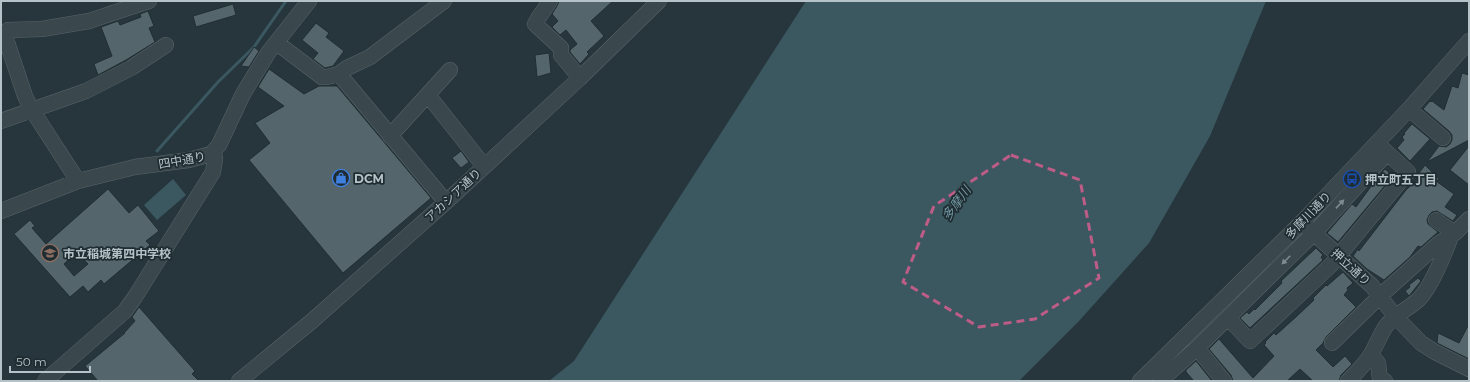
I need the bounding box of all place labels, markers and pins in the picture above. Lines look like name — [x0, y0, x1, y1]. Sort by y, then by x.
shop icon: DCM — [331, 168, 351, 188]
bus stop icon: 押立町五丁目 — [1342, 169, 1362, 189]
place label: DCM — [354, 171, 384, 186]
place label: 押立町五丁目 — [1365, 172, 1437, 187]
school or university icon: 市立稲城第四中学校 — [40, 243, 60, 263]
place label: 市立稲城第四中学校 — [63, 246, 171, 261]

